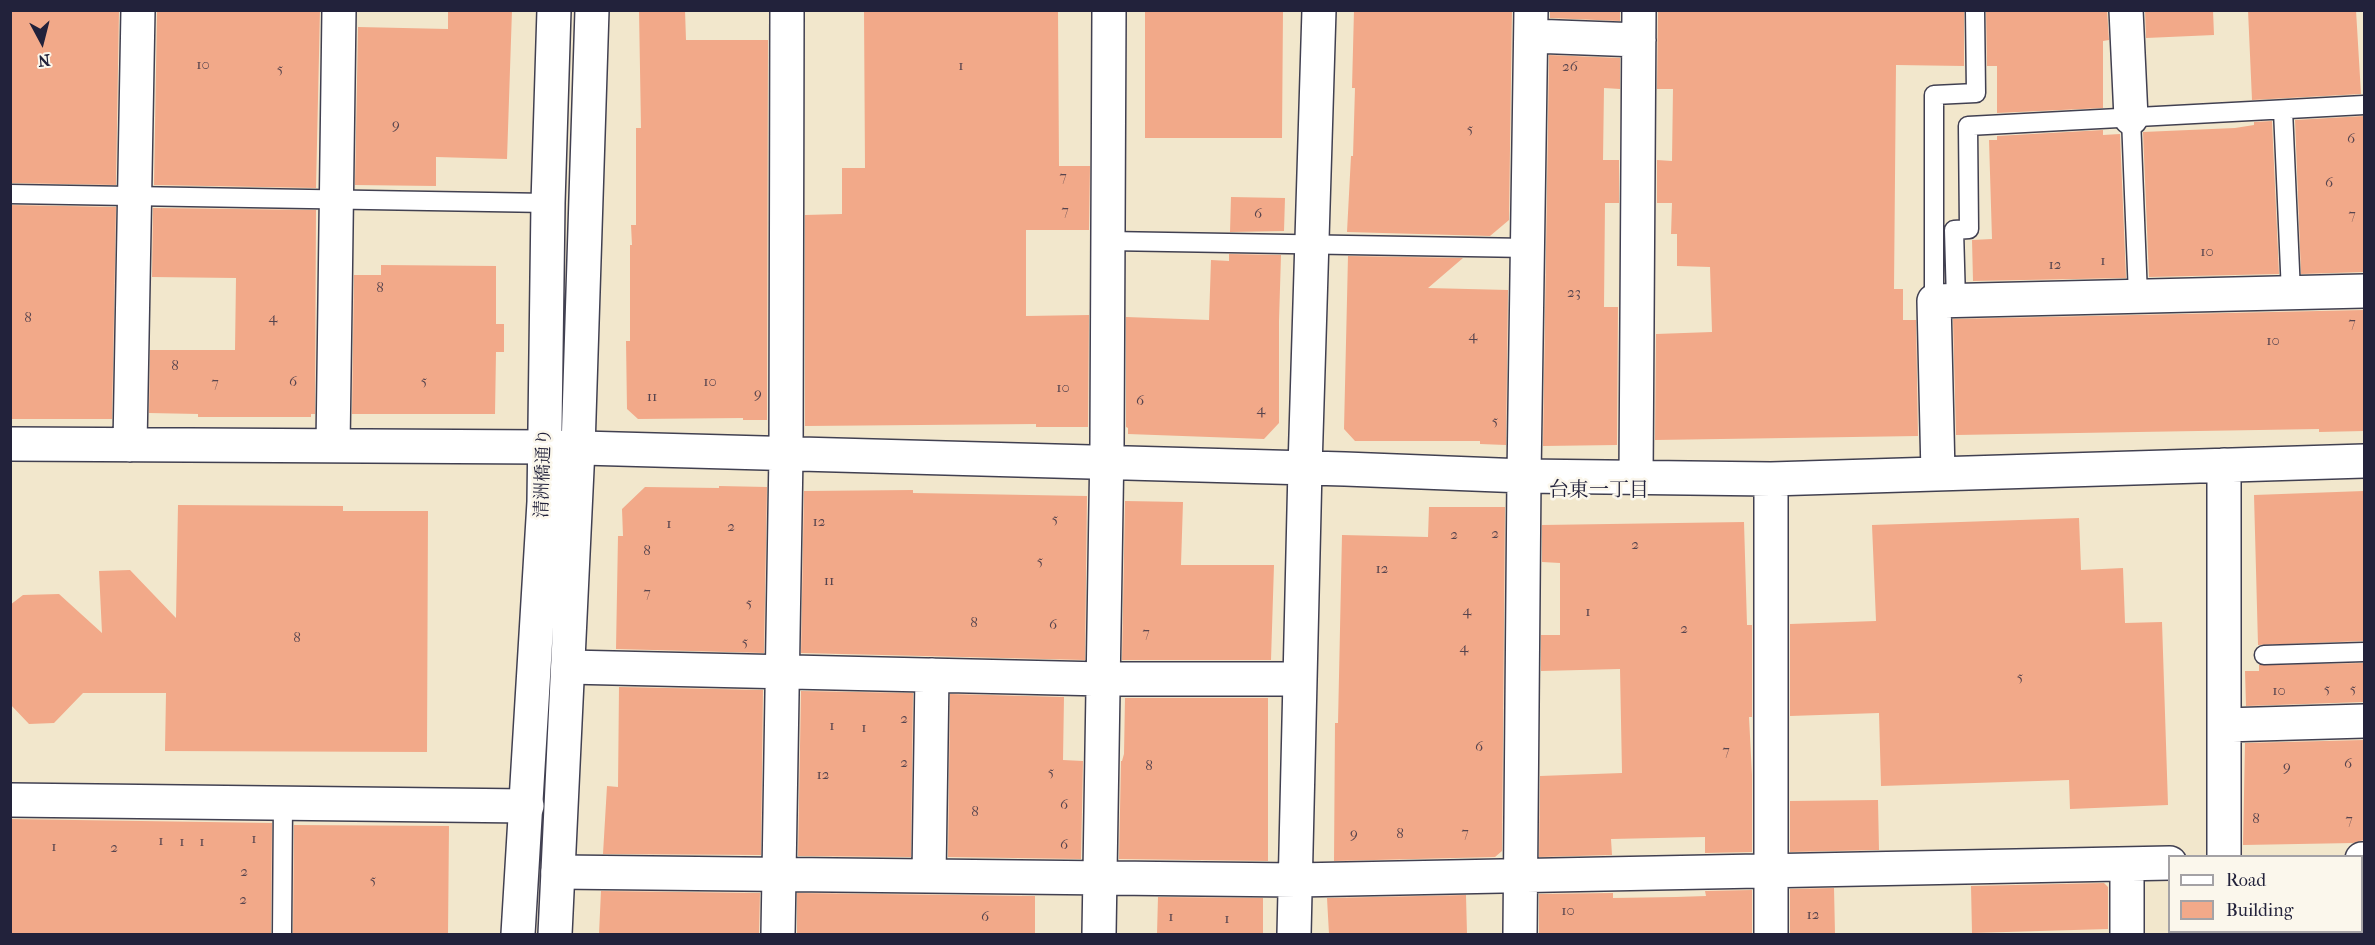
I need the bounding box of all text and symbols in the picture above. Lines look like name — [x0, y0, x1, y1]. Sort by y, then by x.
north arrow — [12, 12, 72, 72]
text: N — [37, 50, 51, 71]
house number: 10 — [196, 56, 210, 74]
house number: 1 — [958, 57, 964, 75]
house number: 26 — [1562, 58, 1578, 76]
house number: 5 — [277, 60, 283, 78]
house number: 9 — [392, 116, 400, 134]
house number: 5 — [1467, 120, 1473, 138]
house number: 6 — [2347, 130, 2355, 148]
house number: 7 — [1059, 168, 1067, 186]
house number: 6 — [2325, 174, 2333, 192]
house number: 7 — [1061, 202, 1069, 220]
house number: 6 — [1254, 205, 1262, 223]
house number: 7 — [2348, 206, 2356, 224]
house number: 10 — [2200, 243, 2214, 261]
house number: 1 — [2100, 252, 2106, 270]
house number: 12 — [2048, 256, 2062, 274]
house number: 8 — [376, 279, 384, 297]
house number: 23 — [1567, 284, 1581, 302]
house number: 8 — [24, 309, 32, 327]
house number: 4 — [269, 309, 277, 327]
house number: 7 — [2348, 314, 2356, 332]
house number: 4 — [1469, 327, 1477, 345]
house number: 10 — [2266, 332, 2280, 350]
house number: 8 — [171, 357, 179, 375]
house number: 5 — [421, 372, 427, 390]
house number: 6 — [289, 373, 297, 391]
house number: 10 — [703, 373, 717, 391]
house number: 7 — [211, 374, 219, 392]
house number: 10 — [1056, 379, 1070, 397]
house number: 9 — [754, 385, 762, 403]
house number: 11 — [647, 388, 657, 406]
house number: 6 — [1136, 392, 1144, 410]
house number: 4 — [1257, 401, 1265, 419]
house number: 5 — [1492, 412, 1498, 430]
street label: 清洲橋通り — [532, 428, 556, 518]
district label: 台東一丁目 — [1549, 479, 1649, 503]
house number: 5 — [1052, 510, 1058, 528]
house number: 12 — [812, 513, 826, 531]
house number: 1 — [666, 515, 672, 533]
house number: 2 — [727, 518, 735, 536]
house number: 2 — [1491, 525, 1499, 543]
house number: 2 — [1450, 526, 1458, 544]
house number: 2 — [1631, 536, 1639, 554]
house number: 8 — [643, 542, 651, 560]
house number: 5 — [1037, 552, 1043, 570]
house number: 12 — [1375, 560, 1389, 578]
house number: 11 — [824, 572, 834, 590]
house number: 7 — [643, 584, 651, 602]
house number: 5 — [746, 594, 752, 612]
house number: 4 — [1463, 602, 1471, 620]
house number: 1 — [1585, 603, 1591, 621]
house number: 8 — [970, 614, 978, 632]
house number: 6 — [1049, 616, 1057, 634]
house number: 2 — [1680, 620, 1688, 638]
house number: 7 — [1142, 624, 1150, 642]
house number: 8 — [293, 629, 301, 647]
house number: 5 — [742, 633, 748, 651]
house number: 4 — [1460, 639, 1468, 657]
house number: 5 — [2017, 668, 2023, 686]
house number: 5 — [2324, 680, 2330, 698]
house number: 5 — [2350, 680, 2356, 698]
house number: 10 — [2272, 682, 2286, 700]
house number: 2 — [900, 710, 908, 728]
house number: 1 — [829, 717, 835, 735]
house number: 1 — [861, 719, 867, 737]
house number: 6 — [1475, 738, 1483, 756]
house number: 7 — [1722, 742, 1730, 760]
house number: 2 — [900, 754, 908, 772]
house number: 6 — [2344, 755, 2352, 773]
house number: 8 — [1145, 757, 1153, 775]
house number: 9 — [2283, 758, 2291, 776]
house number: 5 — [1048, 763, 1054, 781]
house number: 12 — [816, 766, 830, 784]
house number: 6 — [1060, 796, 1068, 814]
house number: 8 — [971, 803, 979, 821]
house number: 8 — [2252, 810, 2260, 828]
house number: 7 — [2345, 811, 2353, 829]
house number: 7 — [1461, 824, 1469, 842]
house number: 9 — [1350, 825, 1358, 843]
house number: 8 — [1396, 825, 1404, 843]
house number: 1 — [251, 830, 257, 848]
house number: 1 — [158, 832, 164, 850]
house number: 1 — [179, 833, 185, 851]
house number: 1 — [199, 833, 205, 851]
house number: 6 — [1060, 836, 1068, 854]
house number: 1 — [51, 838, 57, 856]
house number: 2 — [110, 839, 118, 857]
legend — [2168, 855, 2363, 933]
house number: 2 — [240, 863, 248, 881]
text: Road — [2226, 870, 2266, 891]
house number: 5 — [370, 871, 376, 889]
house number: 2 — [239, 891, 247, 909]
text: Building — [2226, 900, 2293, 921]
house number: 10 — [1561, 902, 1575, 920]
house number: 12 — [1806, 906, 1820, 924]
house number: 6 — [981, 908, 989, 926]
house number: 1 — [1168, 908, 1174, 926]
house number: 1 — [1224, 910, 1230, 928]

